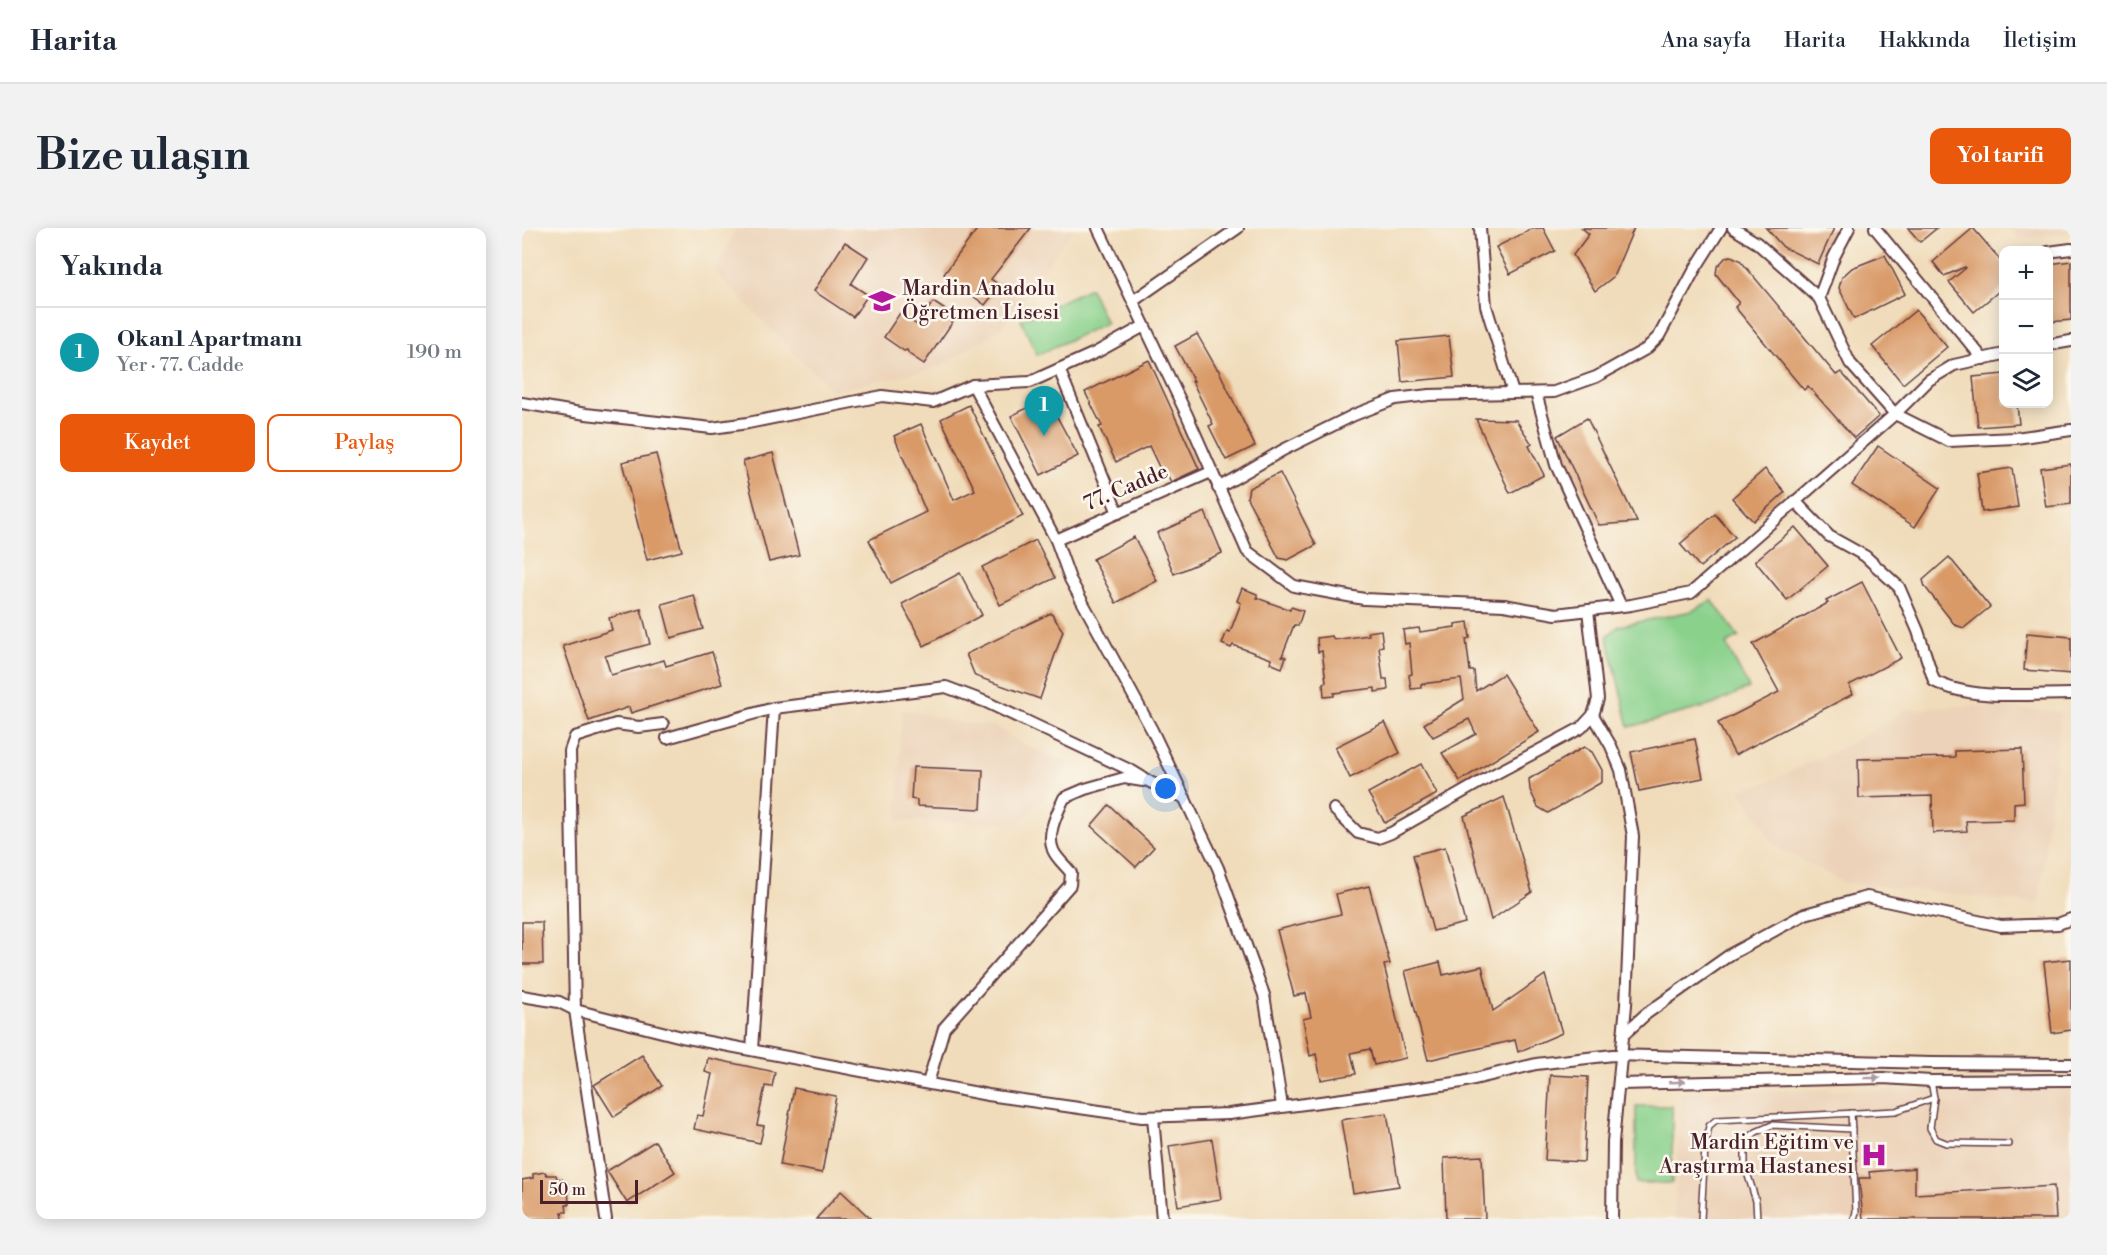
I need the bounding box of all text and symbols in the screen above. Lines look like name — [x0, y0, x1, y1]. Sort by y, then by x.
text: Harita — [30, 24, 117, 59]
text: Ana sayfa — [1661, 28, 1751, 54]
text: Harita — [1784, 28, 1846, 54]
text: Hakkında — [1879, 28, 1970, 54]
text: İletişim — [2003, 28, 2077, 54]
button: Yol tarifi — [1930, 128, 2071, 184]
text: Bize ulaşın — [36, 130, 250, 183]
map controls — [1999, 246, 2053, 408]
button: + — [1999, 246, 2053, 300]
text: Yakında — [60, 251, 163, 283]
place label: Mardin Anadolu Öğretmen Lisesi — [902, 276, 1059, 326]
school or university icon: Mardin Anadolu Öğretmen Lisesi — [867, 286, 897, 316]
button: − — [1999, 300, 2053, 354]
text: Okan1 Apartmanı — [117, 326, 302, 353]
text: 1 — [75, 340, 84, 365]
text: 190 m — [407, 340, 462, 365]
text: Yer · 77. Cadde — [117, 353, 244, 378]
button: layers — [1999, 354, 2053, 408]
pin: 1 — [1024, 386, 1064, 436]
button: Kaydet — [60, 414, 255, 472]
button: Paylaş — [267, 414, 462, 472]
street label: 77. Cadde — [1080, 459, 1172, 517]
your location — [1151, 774, 1180, 803]
one-way arrow — [1862, 1074, 1881, 1083]
one-way arrow — [1667, 1077, 1686, 1086]
place label: Mardin Eğitim ve Araştırma Hastanesi — [1658, 1130, 1854, 1180]
hospital icon: Mardin Eğitim ve Araştırma Hastanesi — [1859, 1140, 1889, 1170]
scale bar — [540, 1177, 638, 1204]
text: 50 m — [549, 1180, 586, 1200]

